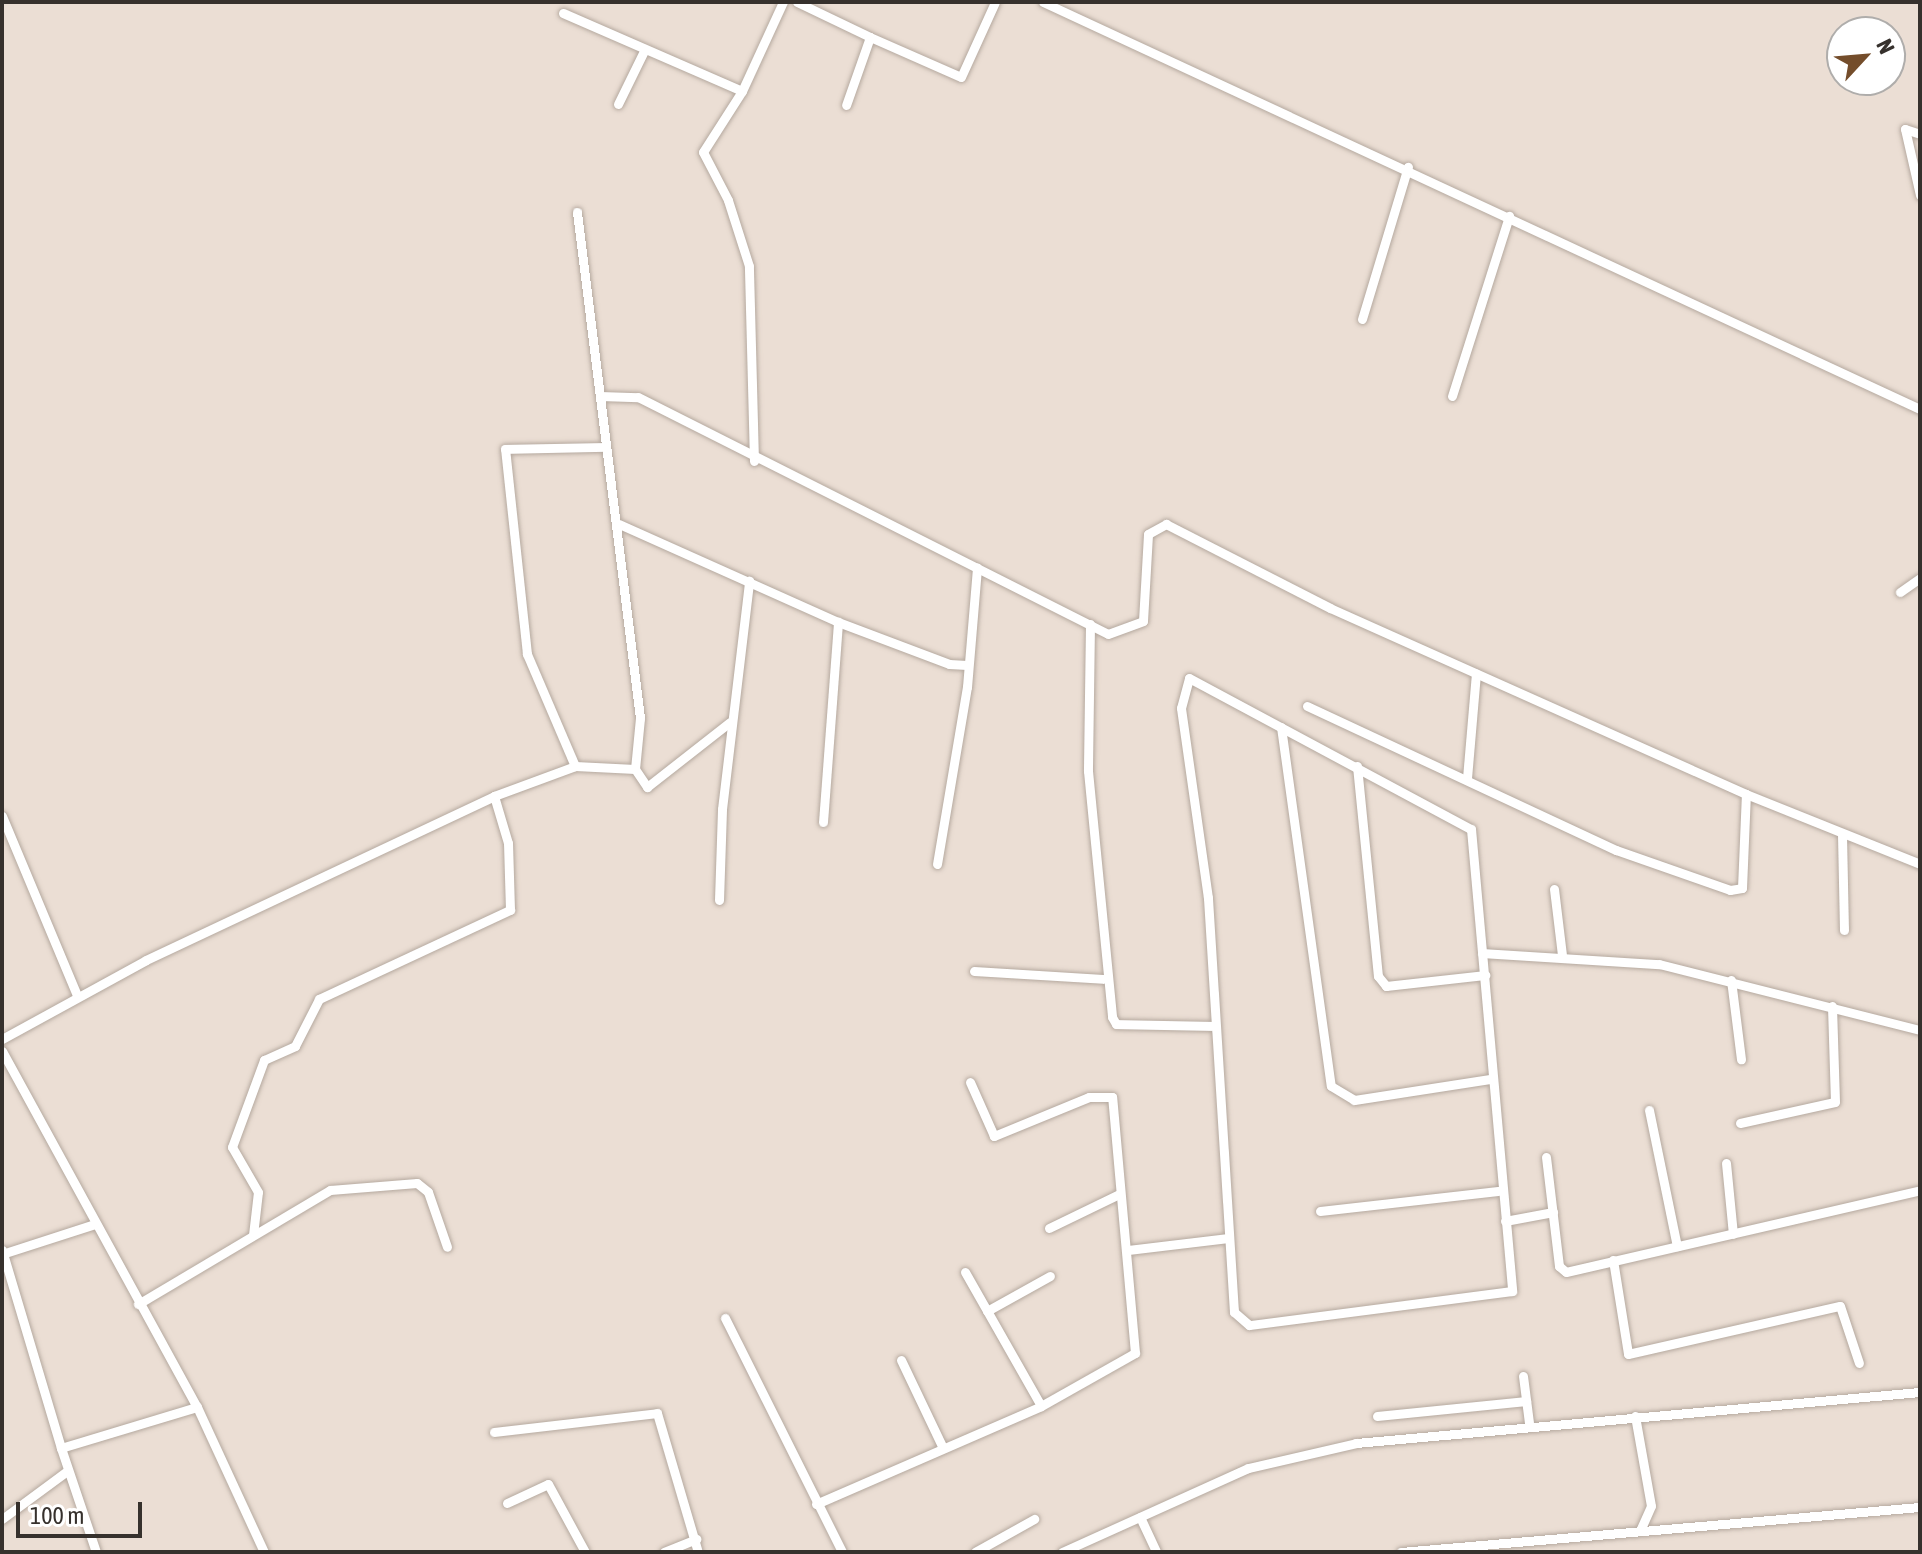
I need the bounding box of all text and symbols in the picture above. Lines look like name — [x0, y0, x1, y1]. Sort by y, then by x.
north arrow — [1826, 16, 1906, 96]
text: N — [1871, 35, 1900, 58]
scale bar — [20, 1486, 146, 1536]
text: 100 m — [30, 1502, 84, 1529]

